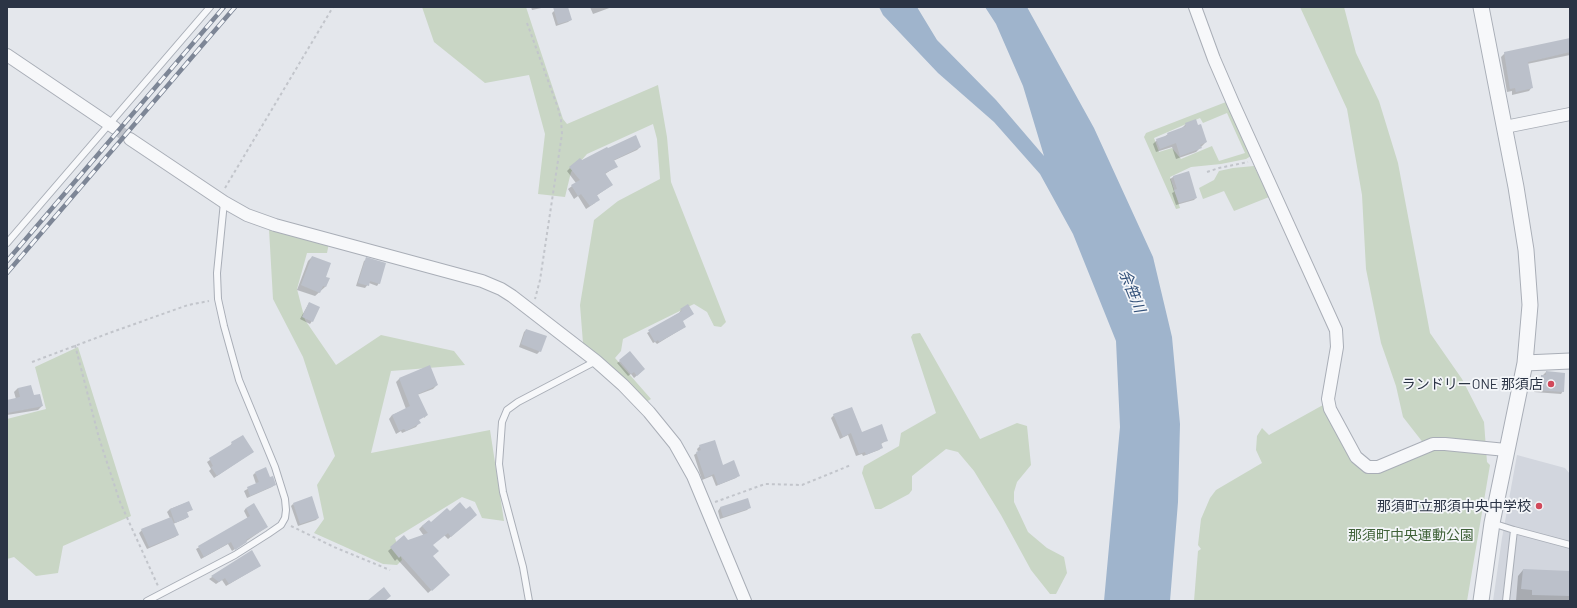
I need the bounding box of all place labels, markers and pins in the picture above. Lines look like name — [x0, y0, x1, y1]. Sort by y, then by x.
place label: ランドリーONE 那須店 — [1402, 376, 1543, 392]
marker: ランドリーONE 那須店 — [1546, 379, 1556, 389]
place label: 那須町立那須中央中学校 — [1377, 498, 1531, 514]
marker: 那須町立那須中央中学校 — [1534, 501, 1544, 511]

